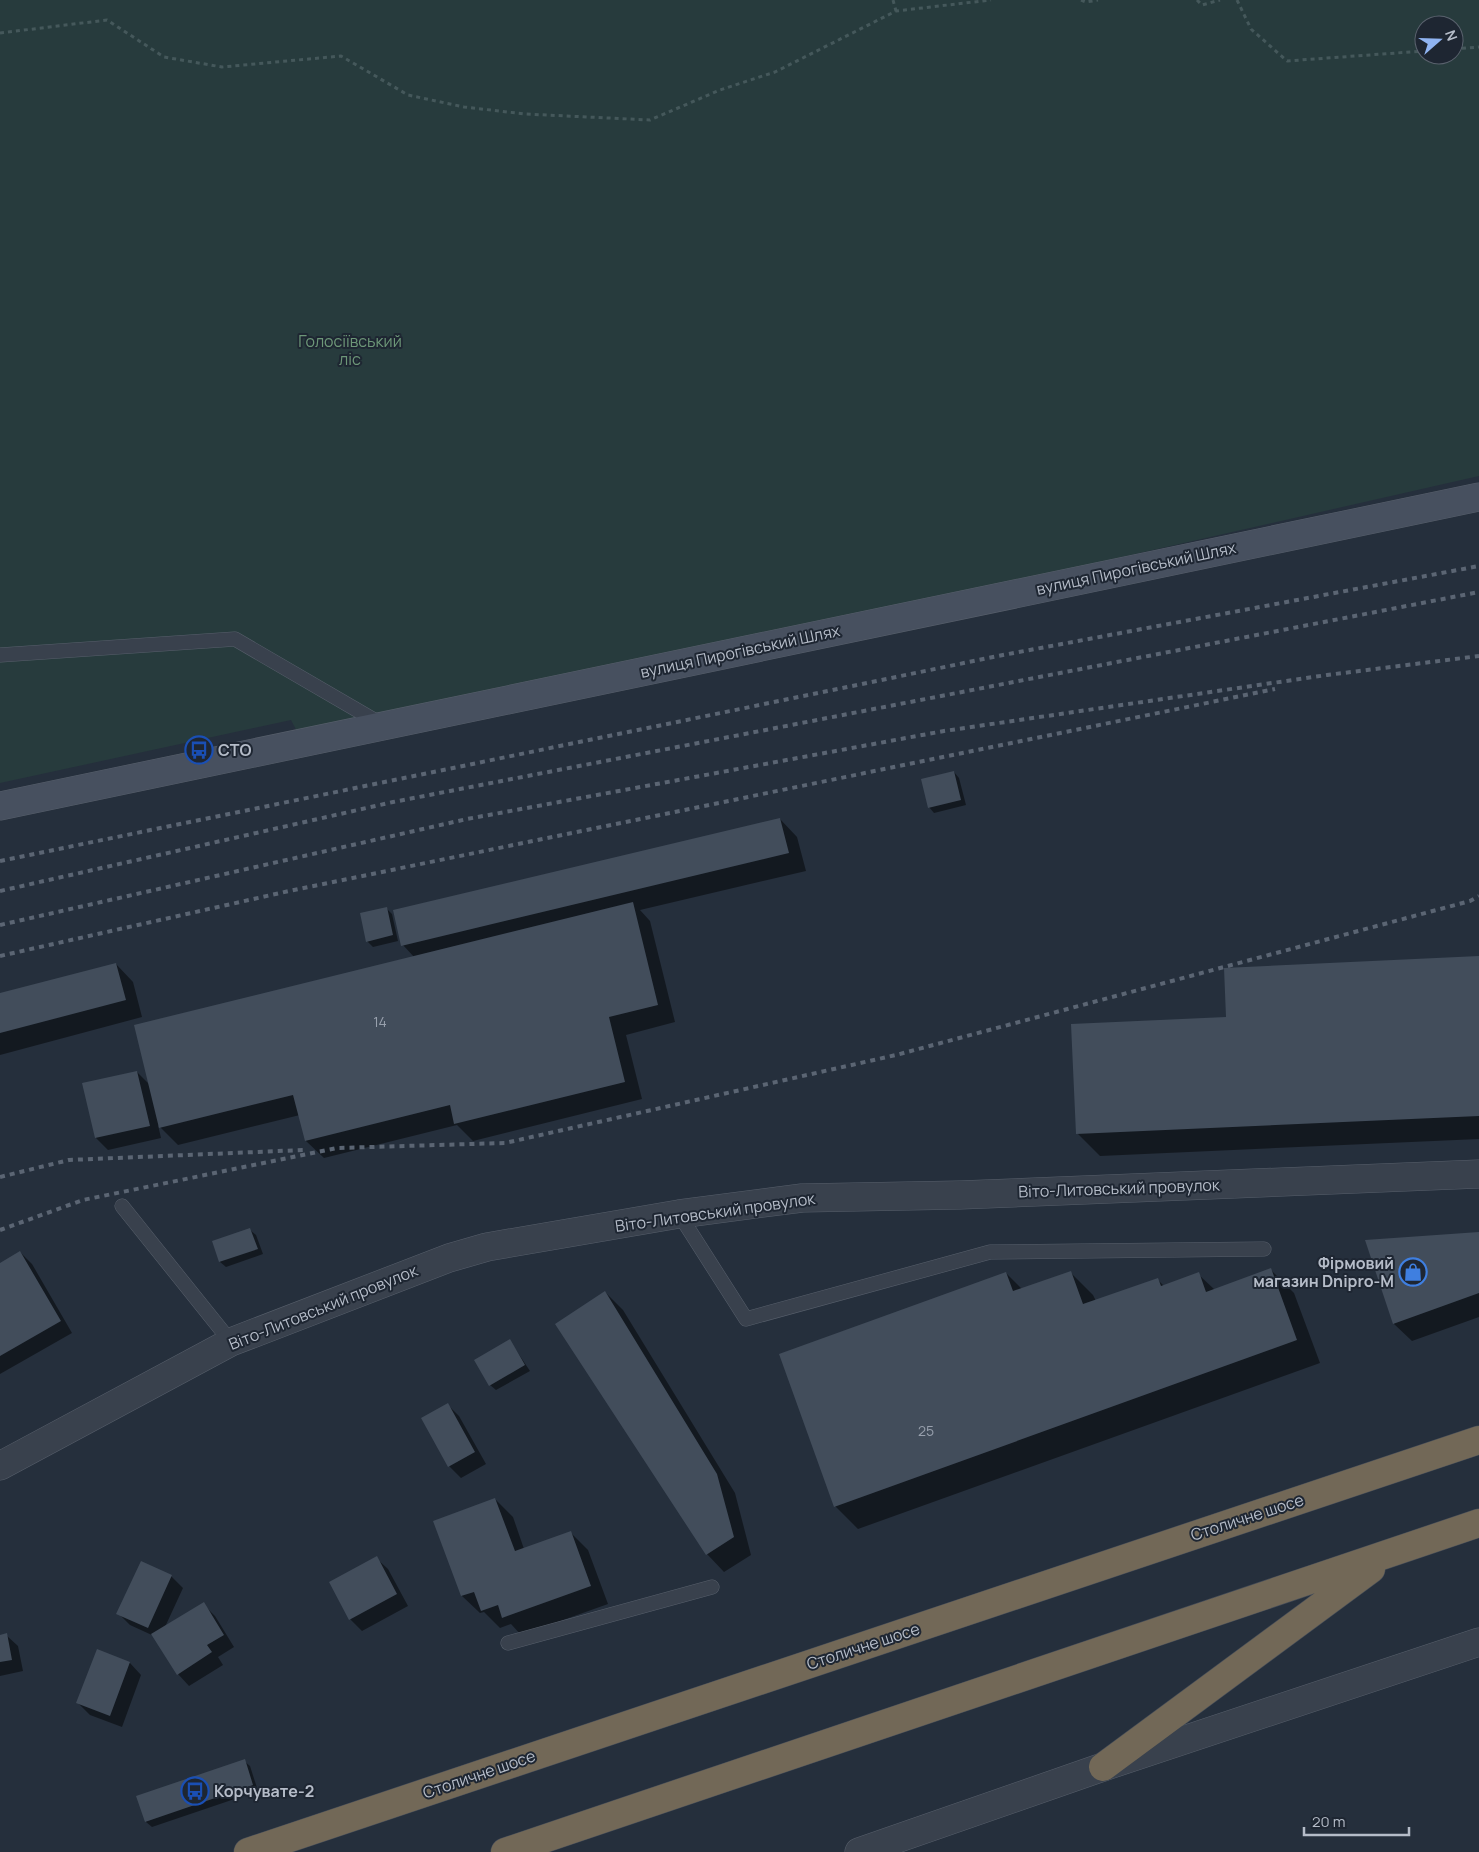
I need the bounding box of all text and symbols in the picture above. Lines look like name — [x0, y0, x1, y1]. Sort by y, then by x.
north arrow — [1414, 15, 1464, 65]
text: N — [1441, 27, 1462, 43]
park label: Голосіївський ліс — [298, 330, 402, 370]
street label: вулиця Пирогівський Шлях — [1034, 536, 1238, 600]
street label: вулиця Пирогівський Шлях — [638, 619, 842, 683]
bus stop icon: СТО — [184, 735, 214, 765]
place label: СТО — [218, 739, 252, 761]
house number: 14 — [373, 1012, 387, 1031]
street label: Віто-Литовський провулок — [1018, 1173, 1221, 1203]
street label: Віто-Литовський провулок — [614, 1187, 817, 1237]
place label: Фірмовий магазин Dnipro-M — [1253, 1252, 1394, 1292]
shop icon: Фірмовий магазин Dnipro-M — [1398, 1257, 1428, 1287]
street label: Віто-Литовський провулок — [225, 1259, 422, 1355]
house number: 25 — [918, 1421, 934, 1440]
street label: Столичне шосе — [1188, 1488, 1306, 1546]
street label: Столичне шосе — [804, 1617, 922, 1675]
street label: Столичне шосе — [420, 1744, 538, 1804]
bus stop icon: Корчувате-2 — [180, 1776, 210, 1806]
place label: Корчувате-2 — [214, 1780, 314, 1802]
scale bar — [1304, 1804, 1409, 1836]
text: 20 m — [1312, 1811, 1345, 1832]

